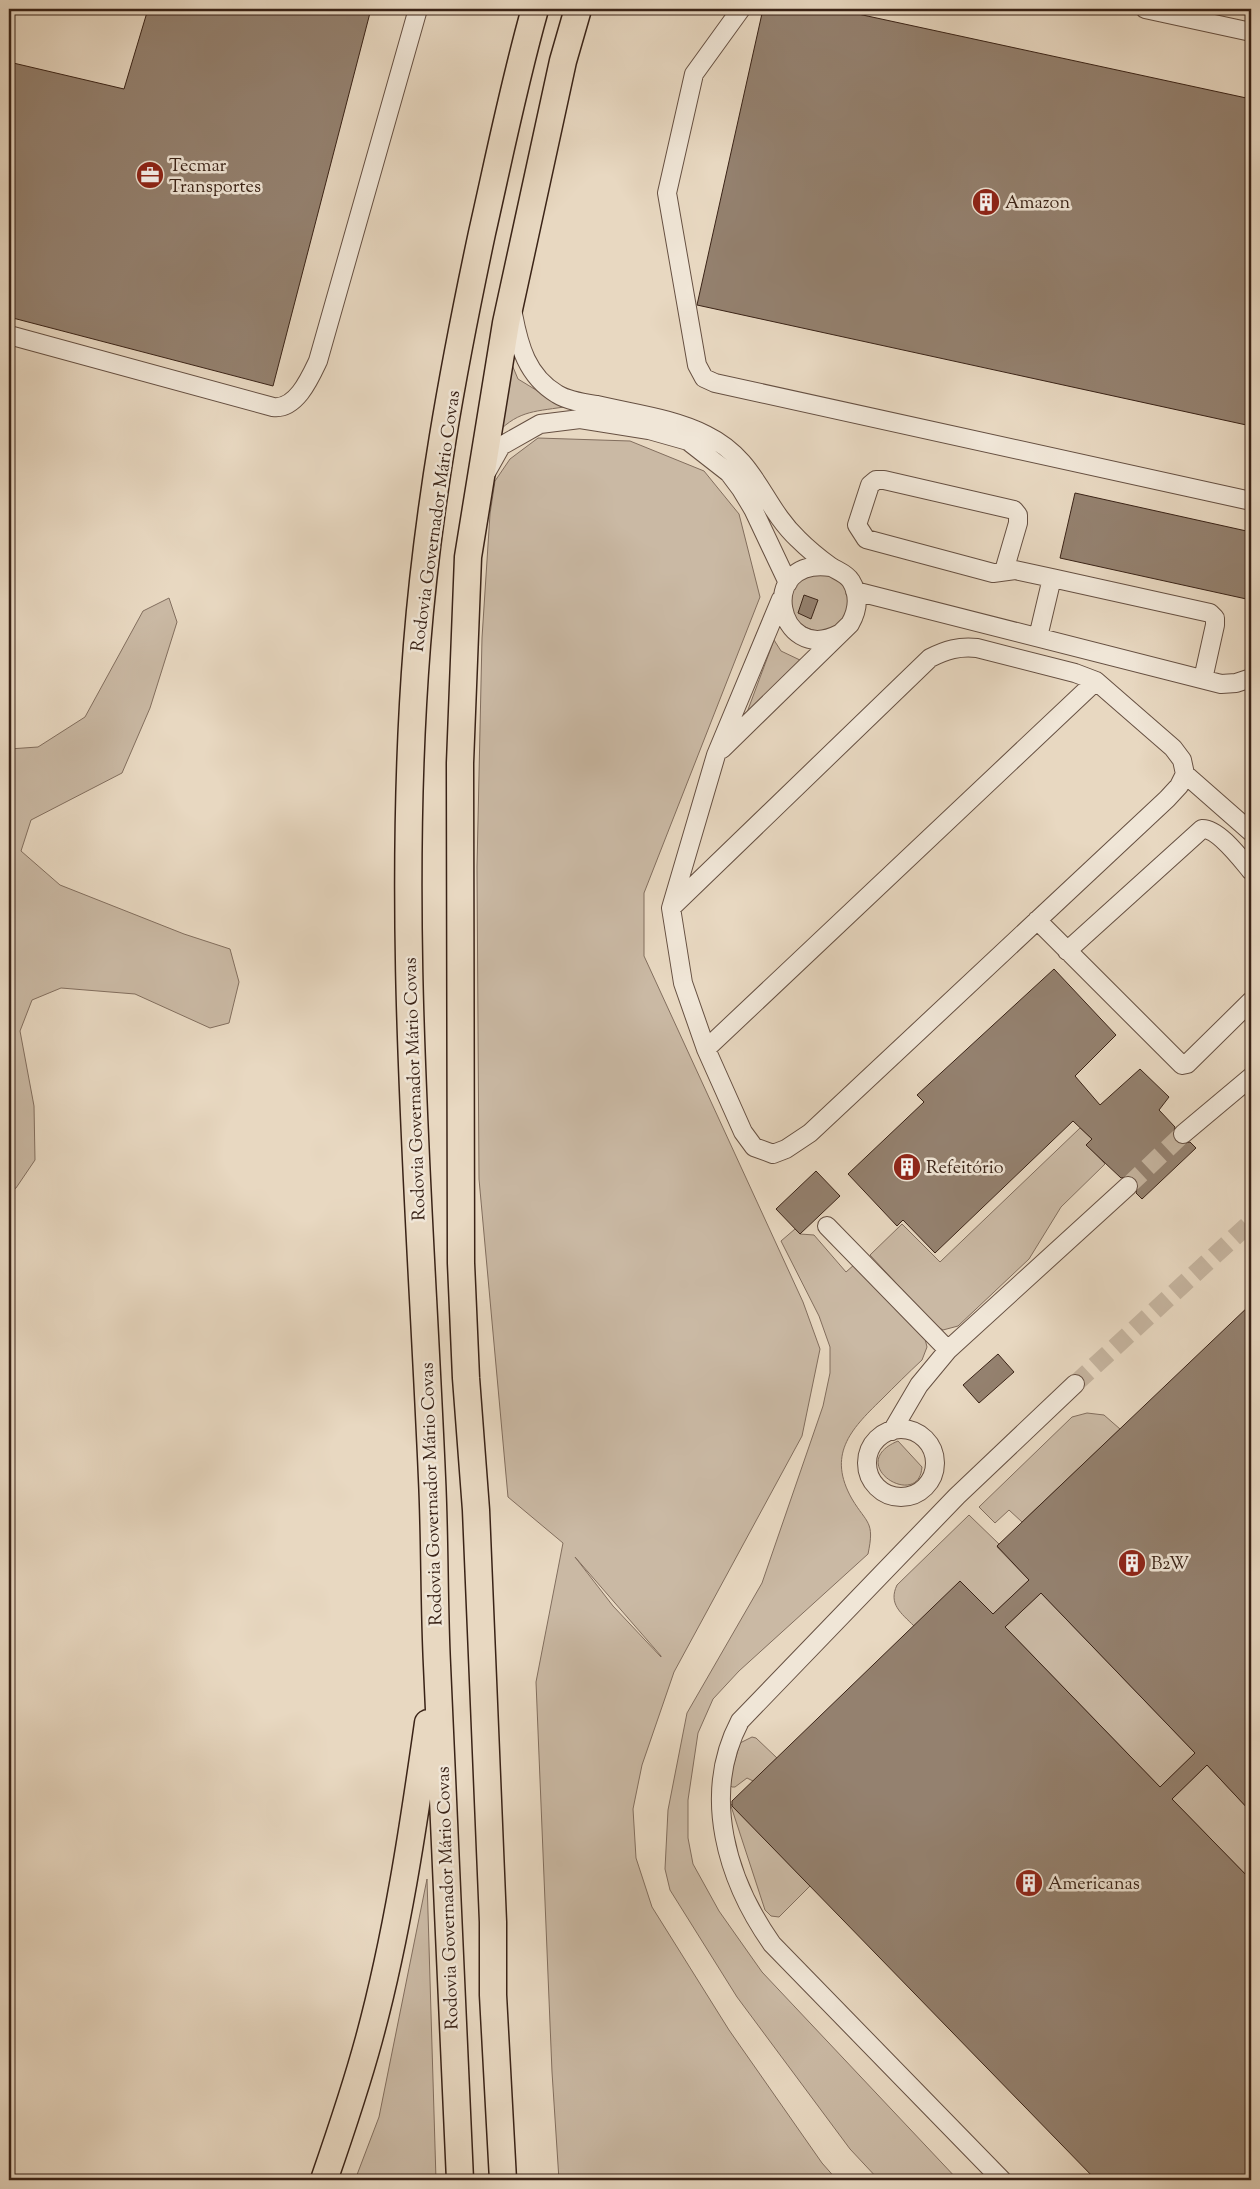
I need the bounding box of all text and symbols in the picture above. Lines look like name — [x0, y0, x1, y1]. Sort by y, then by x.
place label: Tecmar Transportes — [169, 154, 261, 201]
office icon: Tecmar Transportes — [135, 160, 165, 190]
building icon: Amazon — [971, 187, 1001, 217]
place label: Amazon — [1005, 191, 1070, 217]
street label: Rodovia Governador Mário Covas — [406, 389, 468, 654]
street label: Rodovia Governador Mário Covas — [398, 957, 434, 1221]
building icon: Refeitório — [892, 1152, 922, 1182]
place label: Refeitório — [926, 1156, 1004, 1182]
street label: Rodovia Governador Mário Covas — [415, 1362, 451, 1626]
building icon: B2W — [1117, 1548, 1147, 1578]
place label: B2W — [1151, 1552, 1189, 1578]
street label: Rodovia Governador Mário Covas — [431, 1766, 467, 2030]
building icon: Americanas — [1014, 1868, 1044, 1898]
place label: Americanas — [1048, 1872, 1140, 1898]

